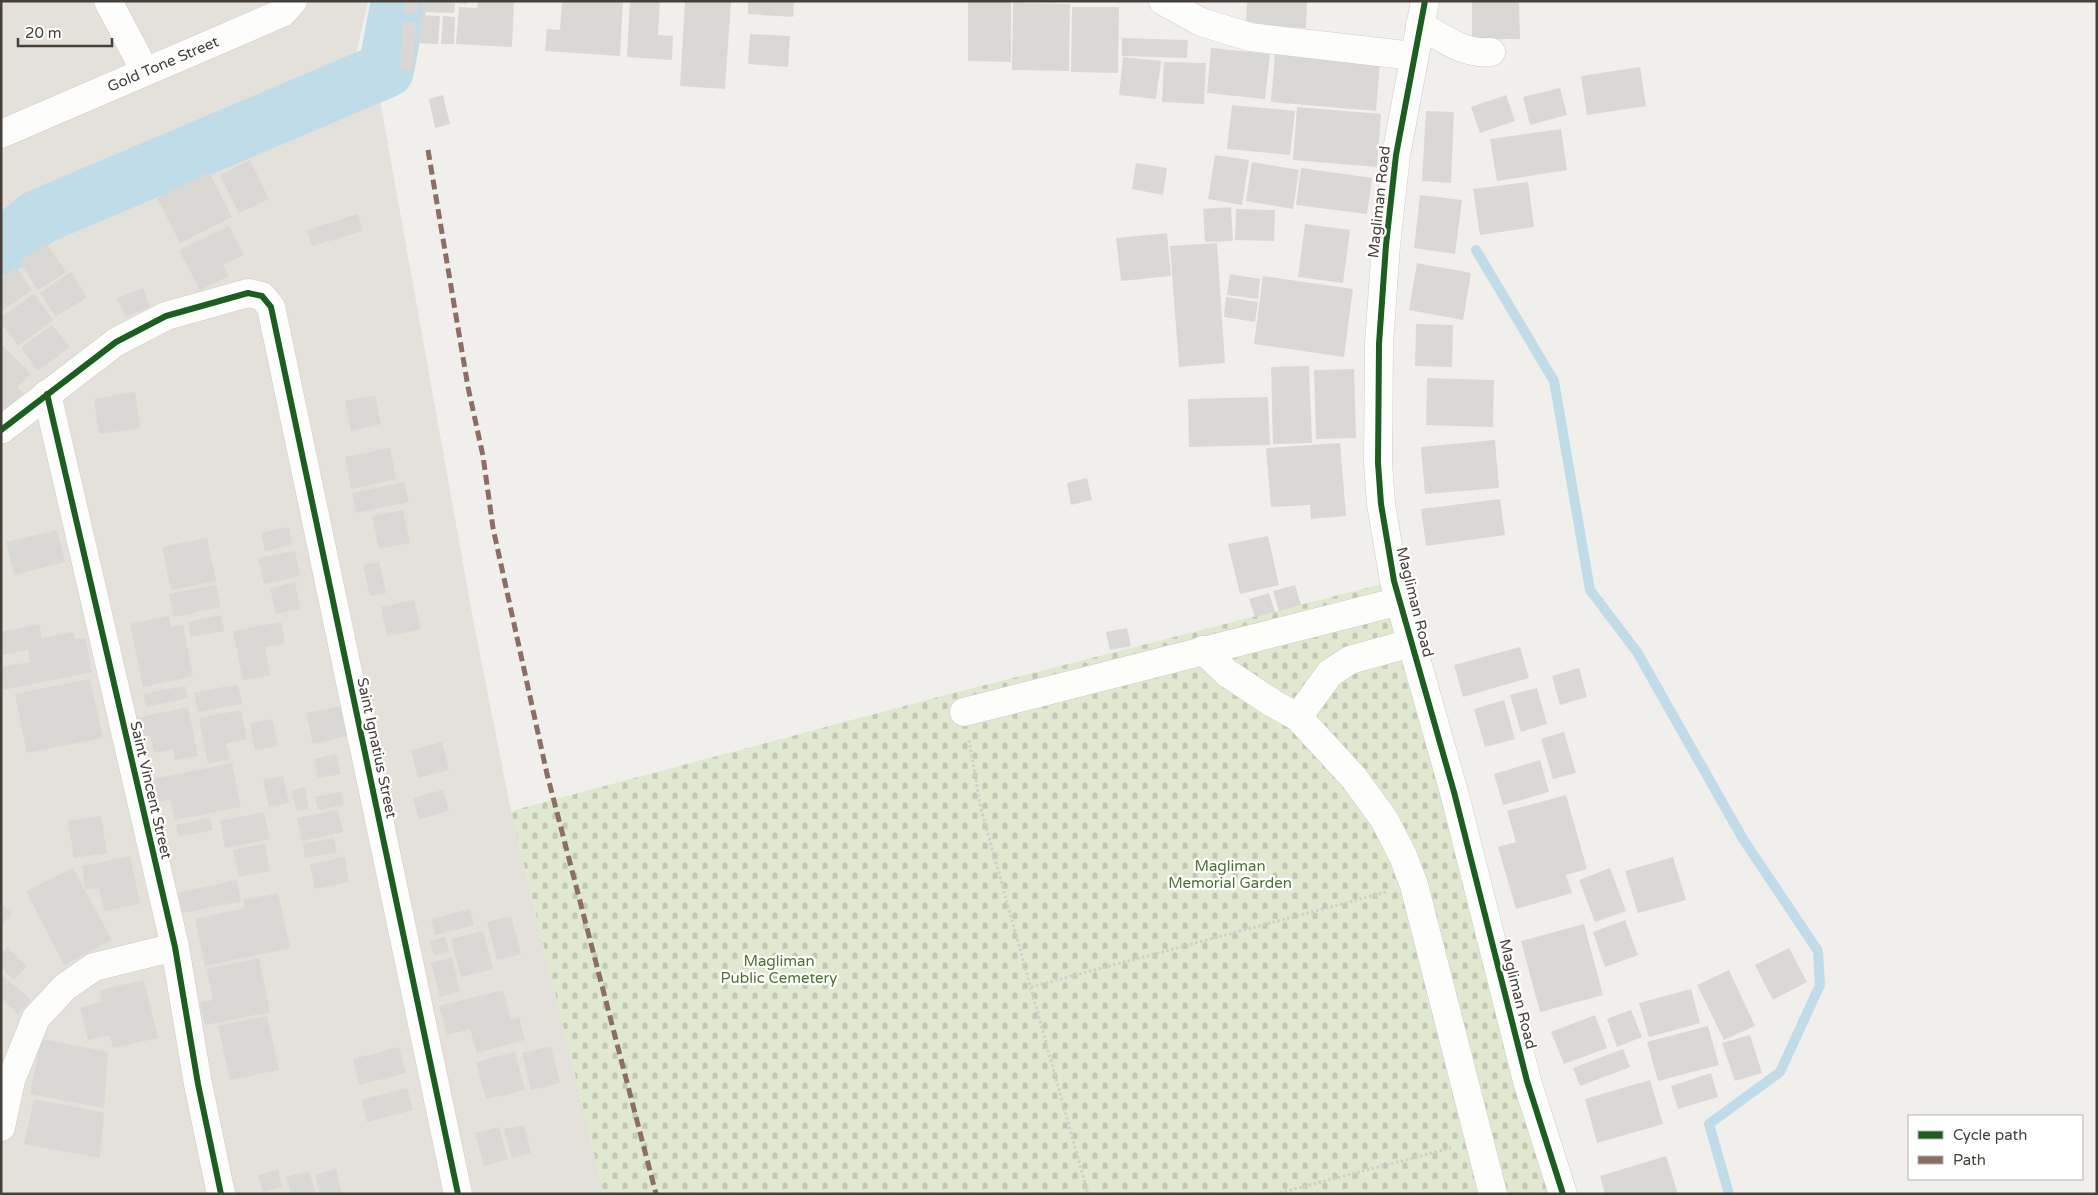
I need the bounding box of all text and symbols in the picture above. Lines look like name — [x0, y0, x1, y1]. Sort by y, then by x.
scale bar — [18, 15, 111, 47]
text: 20 m — [25, 24, 62, 42]
street label: Gold Tone Street — [105, 32, 222, 96]
street label: Magliman Road — [1364, 145, 1394, 259]
street label: Magliman Road — [1393, 545, 1437, 659]
street label: Saint Ignatius Street — [353, 676, 401, 820]
street label: Saint Vincent Street — [126, 719, 176, 861]
park label: Magliman Memorial Garden — [1168, 857, 1292, 892]
street label: Magliman Road — [1496, 937, 1540, 1051]
park label: Magliman Public Cemetery — [721, 952, 837, 987]
legend — [1908, 1115, 2083, 1180]
text: Cycle path — [1953, 1126, 2027, 1144]
text: Path — [1953, 1151, 1986, 1169]

